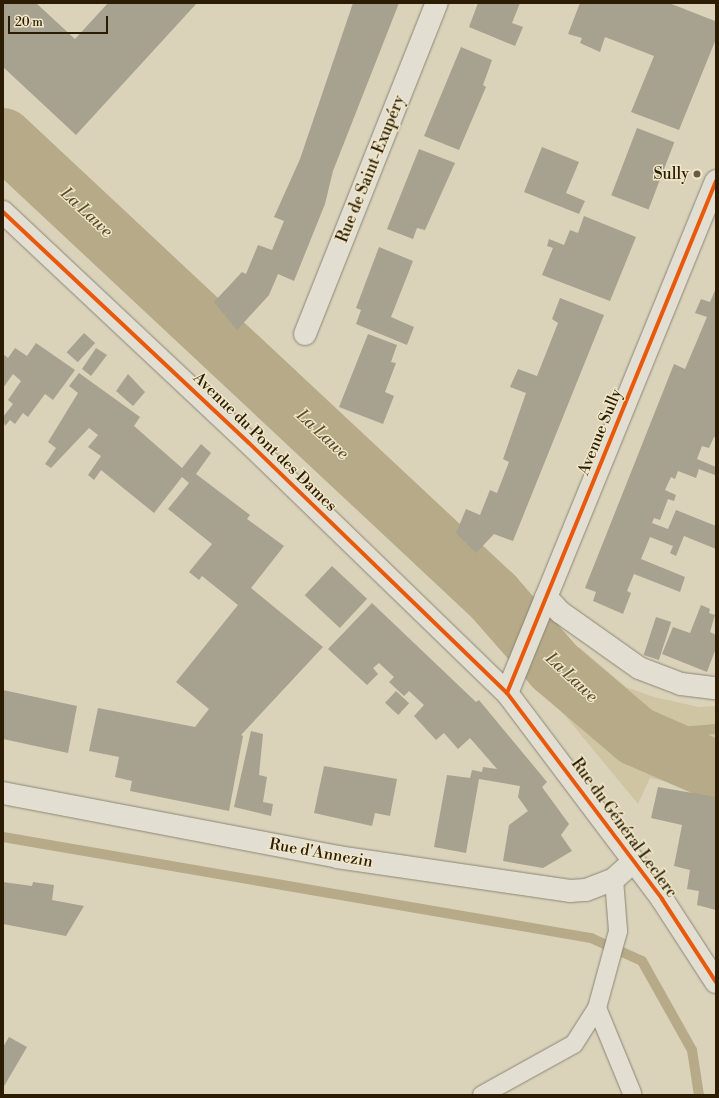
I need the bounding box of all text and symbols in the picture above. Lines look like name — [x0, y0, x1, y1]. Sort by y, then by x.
scale bar — [10, 8, 110, 34]
text: 20 m — [15, 15, 43, 30]
street label: Rue de Saint-Exupéry — [333, 93, 409, 245]
place label: Sully — [653, 164, 689, 184]
marker: Sully — [692, 169, 702, 179]
water label: La Lawe — [56, 184, 116, 242]
street label: Avenue du Pont des Dames — [189, 368, 341, 516]
street label: Avenue Sully — [574, 386, 626, 478]
water label: La Lawe — [292, 406, 352, 464]
water label: La Lawe — [541, 649, 601, 707]
street label: Rue du Général Leclerc — [567, 754, 681, 902]
street label: Rue d'Annezin — [268, 834, 374, 872]

